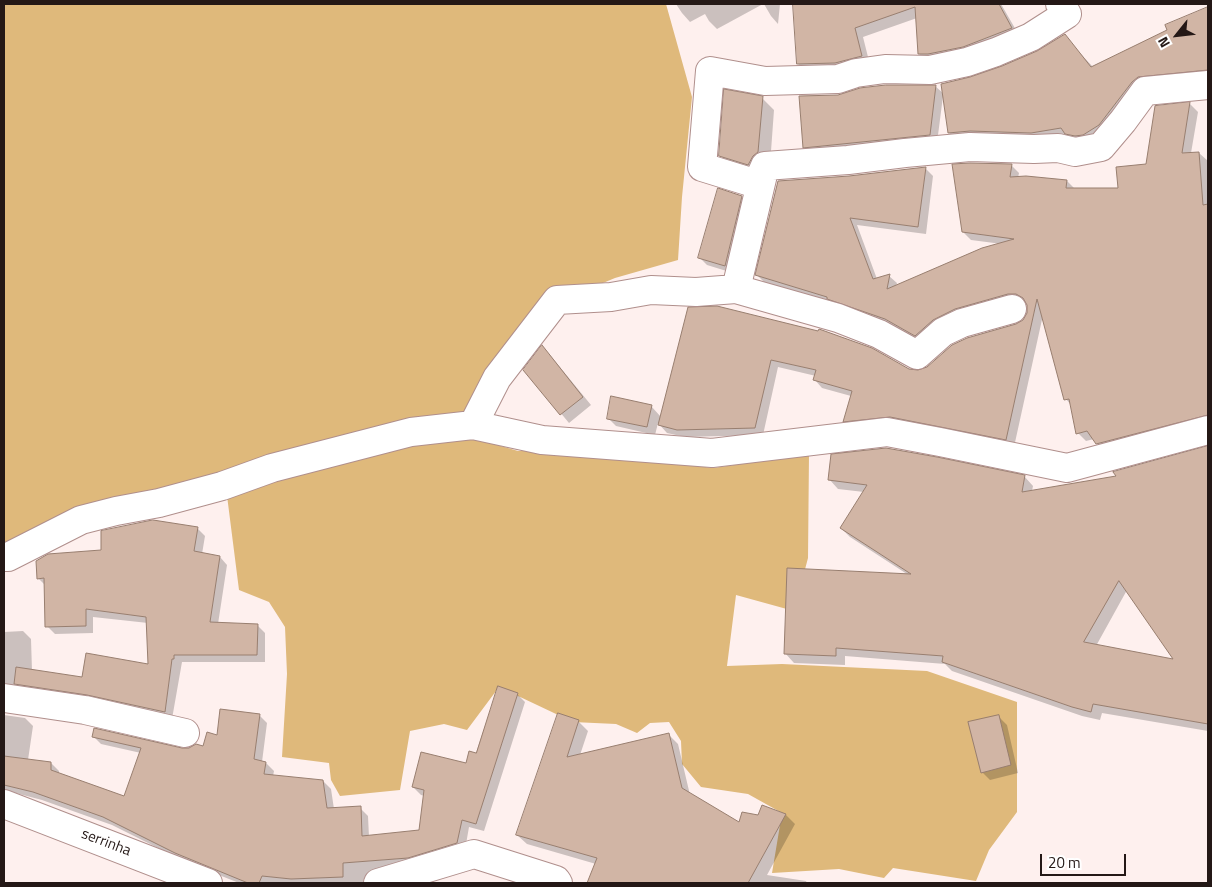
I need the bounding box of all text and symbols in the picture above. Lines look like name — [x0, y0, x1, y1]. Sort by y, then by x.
north arrow — [1152, 10, 1202, 60]
text: N — [1152, 33, 1175, 52]
street label: serrinha — [79, 825, 133, 861]
scale bar — [1042, 844, 1128, 876]
text: 20 m — [1048, 851, 1081, 874]

